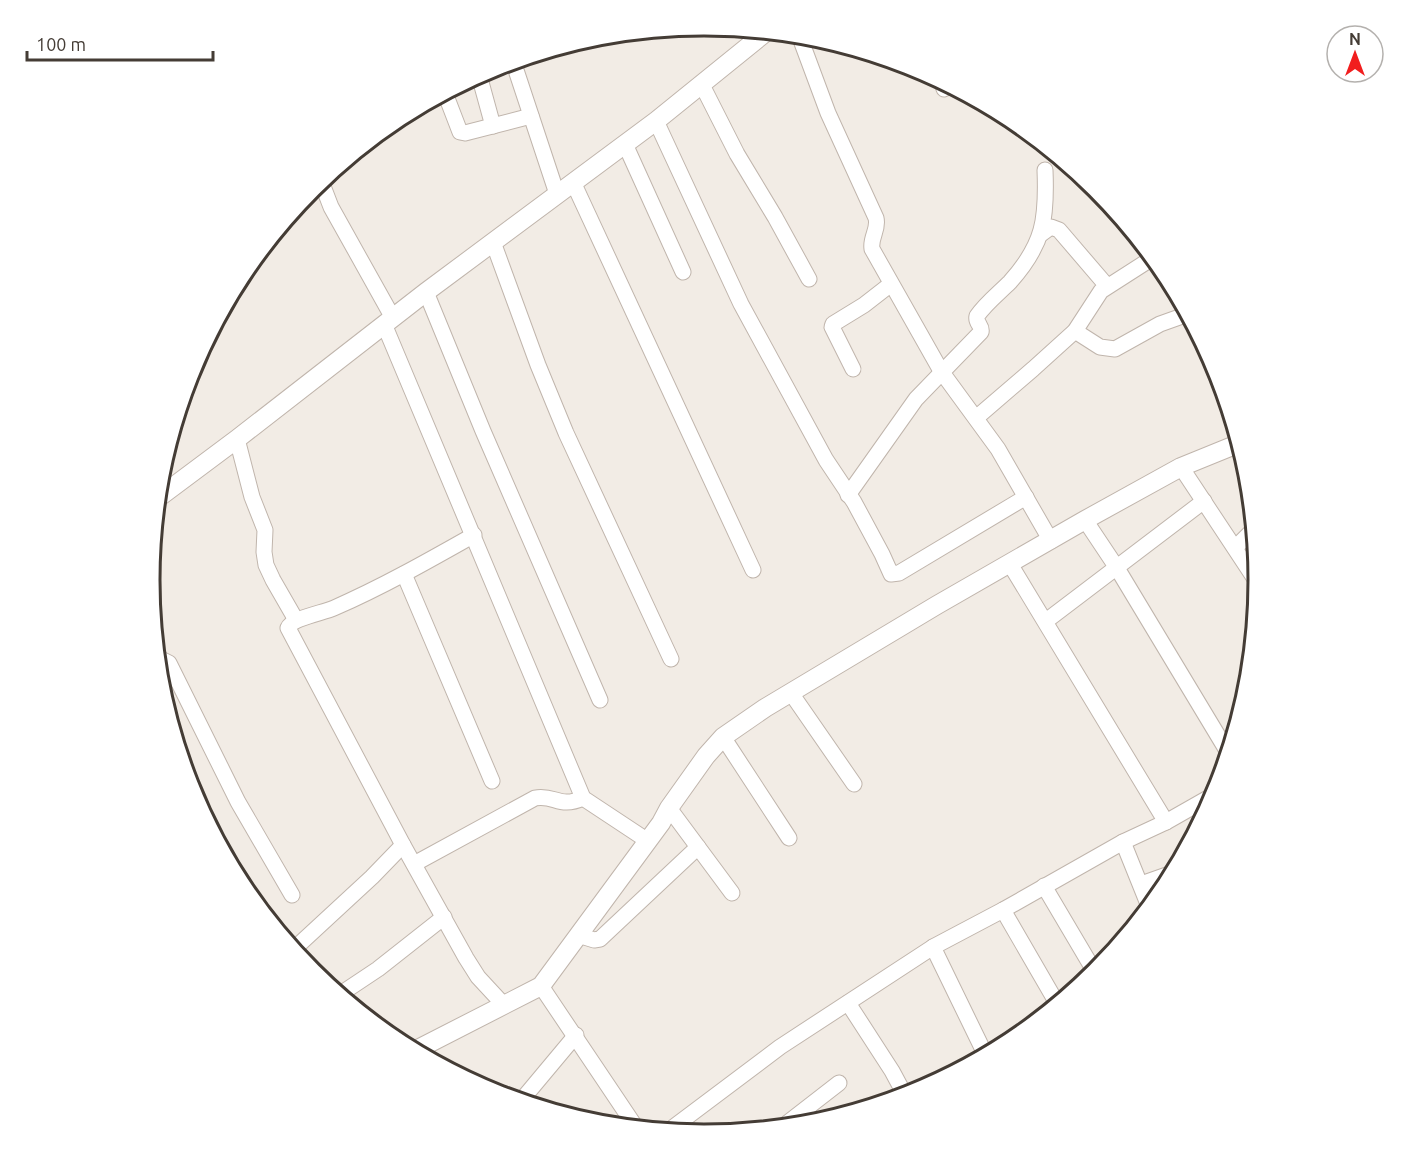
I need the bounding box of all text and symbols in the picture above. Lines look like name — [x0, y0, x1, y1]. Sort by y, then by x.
scale bar — [27, 24, 213, 62]
north arrow — [1325, 24, 1385, 84]
text: N — [1349, 30, 1361, 48]
text: 100 m — [36, 34, 86, 54]

